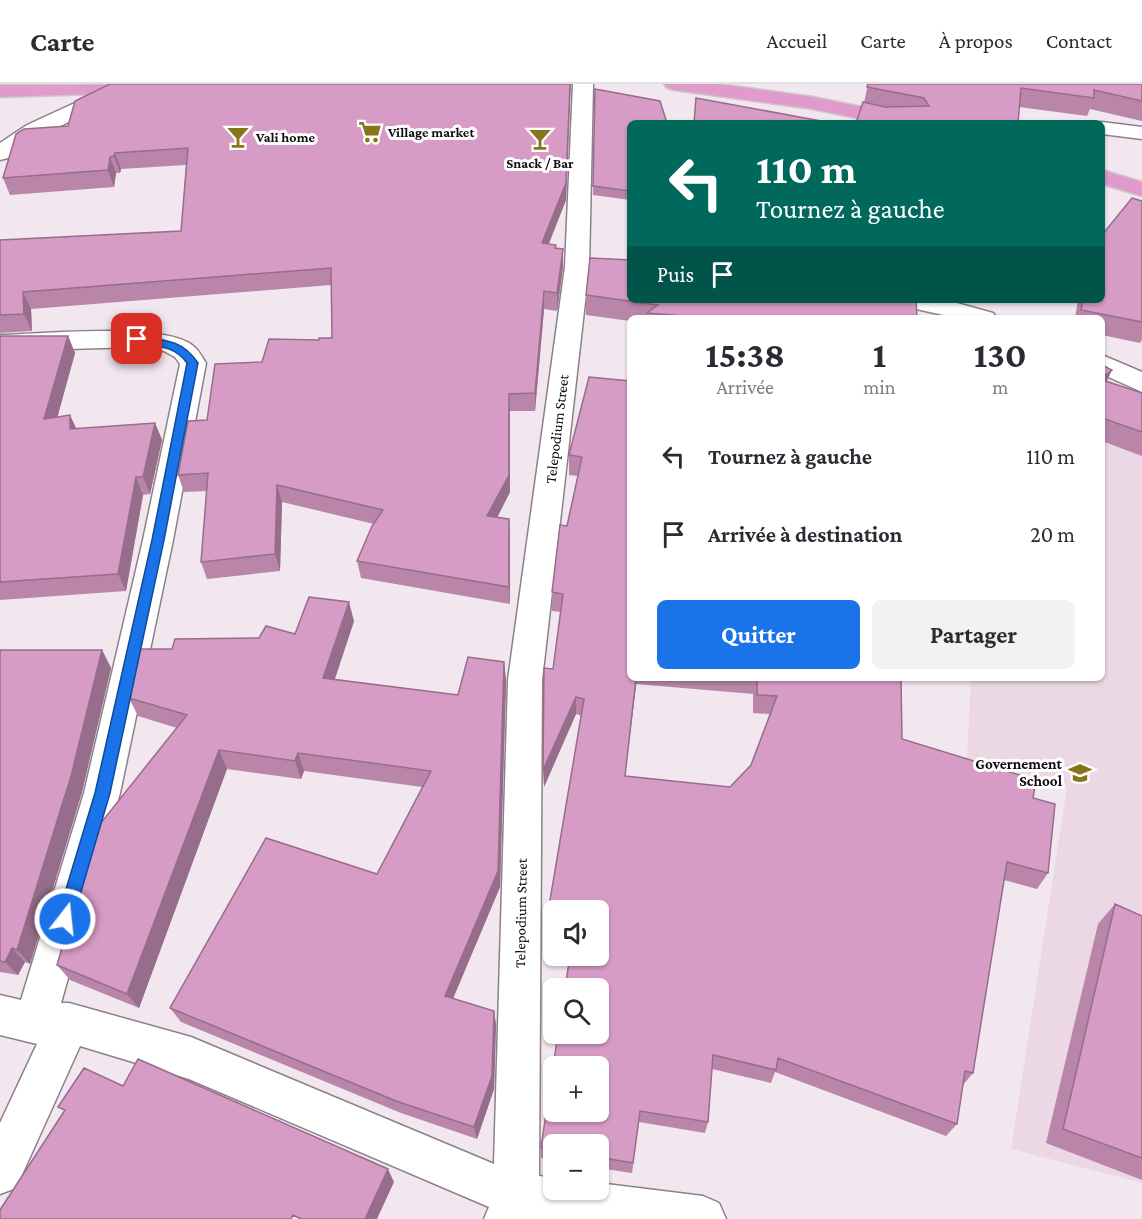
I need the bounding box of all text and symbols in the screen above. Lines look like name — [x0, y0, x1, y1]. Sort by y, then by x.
text: Carte — [30, 26, 95, 57]
text: Accueil — [767, 29, 827, 53]
text: Carte — [860, 29, 906, 53]
text: À propos — [939, 29, 1013, 53]
text: Contact — [1046, 29, 1112, 53]
supermarket icon: Village market — [357, 119, 383, 145]
bar icon: Vali home — [225, 124, 251, 150]
place label: Village market — [387, 124, 475, 140]
bar icon: Snack / Bar — [527, 126, 553, 152]
place label: Vali home — [255, 129, 316, 145]
icon: left — [657, 144, 735, 222]
text: 110 m — [756, 145, 857, 192]
place label: Snack / Bar — [506, 155, 574, 171]
text: Tournez à gauche — [756, 194, 945, 224]
icon: arrive — [706, 258, 739, 291]
text: Puis — [657, 262, 694, 287]
pin — [111, 313, 162, 364]
icon: arrive — [120, 322, 153, 355]
text: 15:38 — [705, 335, 785, 375]
text: 1 — [873, 335, 886, 375]
text: 130 — [974, 335, 1027, 375]
street label: Telepodium Street — [542, 373, 573, 485]
text: Arrivée — [716, 376, 774, 398]
text: min — [863, 376, 895, 398]
text: m — [992, 376, 1008, 398]
icon: left — [657, 440, 690, 473]
text: Tournez à gauche — [708, 444, 872, 469]
text: 110 m — [1026, 444, 1075, 469]
icon: arrive — [657, 518, 690, 551]
text: Arrivée à destination — [708, 522, 902, 547]
text: 20 m — [1030, 522, 1075, 547]
button: Quitter — [657, 600, 860, 669]
button: Partager — [872, 600, 1075, 669]
place label: Governement School — [975, 756, 1063, 789]
school or university icon: Governement School — [1067, 760, 1093, 786]
street label: Telepodium Street — [512, 857, 531, 968]
position arrow — [33, 887, 97, 951]
map controls — [543, 900, 609, 1200]
button: sound — [543, 900, 609, 966]
button: search — [543, 978, 609, 1044]
button: + — [543, 1056, 609, 1122]
button: − — [543, 1134, 609, 1200]

